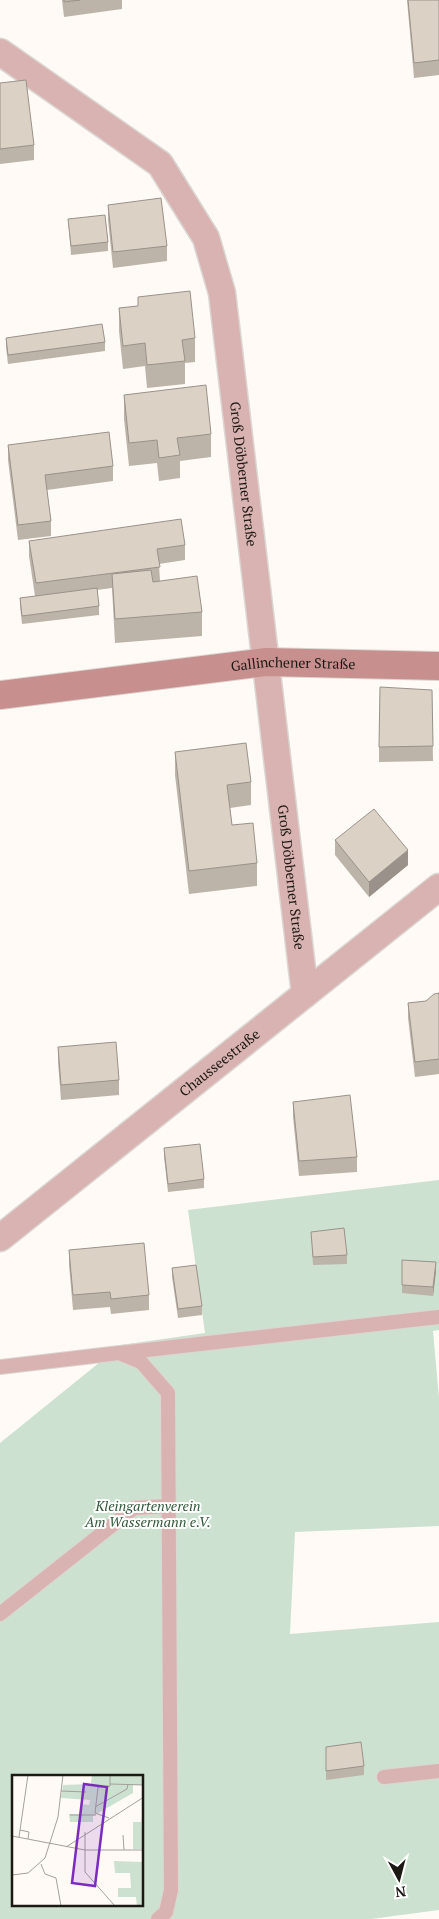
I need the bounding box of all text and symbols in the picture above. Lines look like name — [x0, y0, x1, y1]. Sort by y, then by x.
street label: Groß Döbberner Straße — [226, 400, 262, 548]
street label: Gallinchener Straße — [230, 652, 356, 675]
street label: Groß Döbberner Straße — [274, 804, 310, 951]
street label: Chausseestraße — [175, 1024, 263, 1100]
park label: Kleingartenverein Am Wassermann e.V. — [84, 1496, 211, 1531]
inset map — [12, 1775, 144, 1906]
north arrow — [374, 1854, 424, 1904]
text: N — [394, 1882, 407, 1903]

